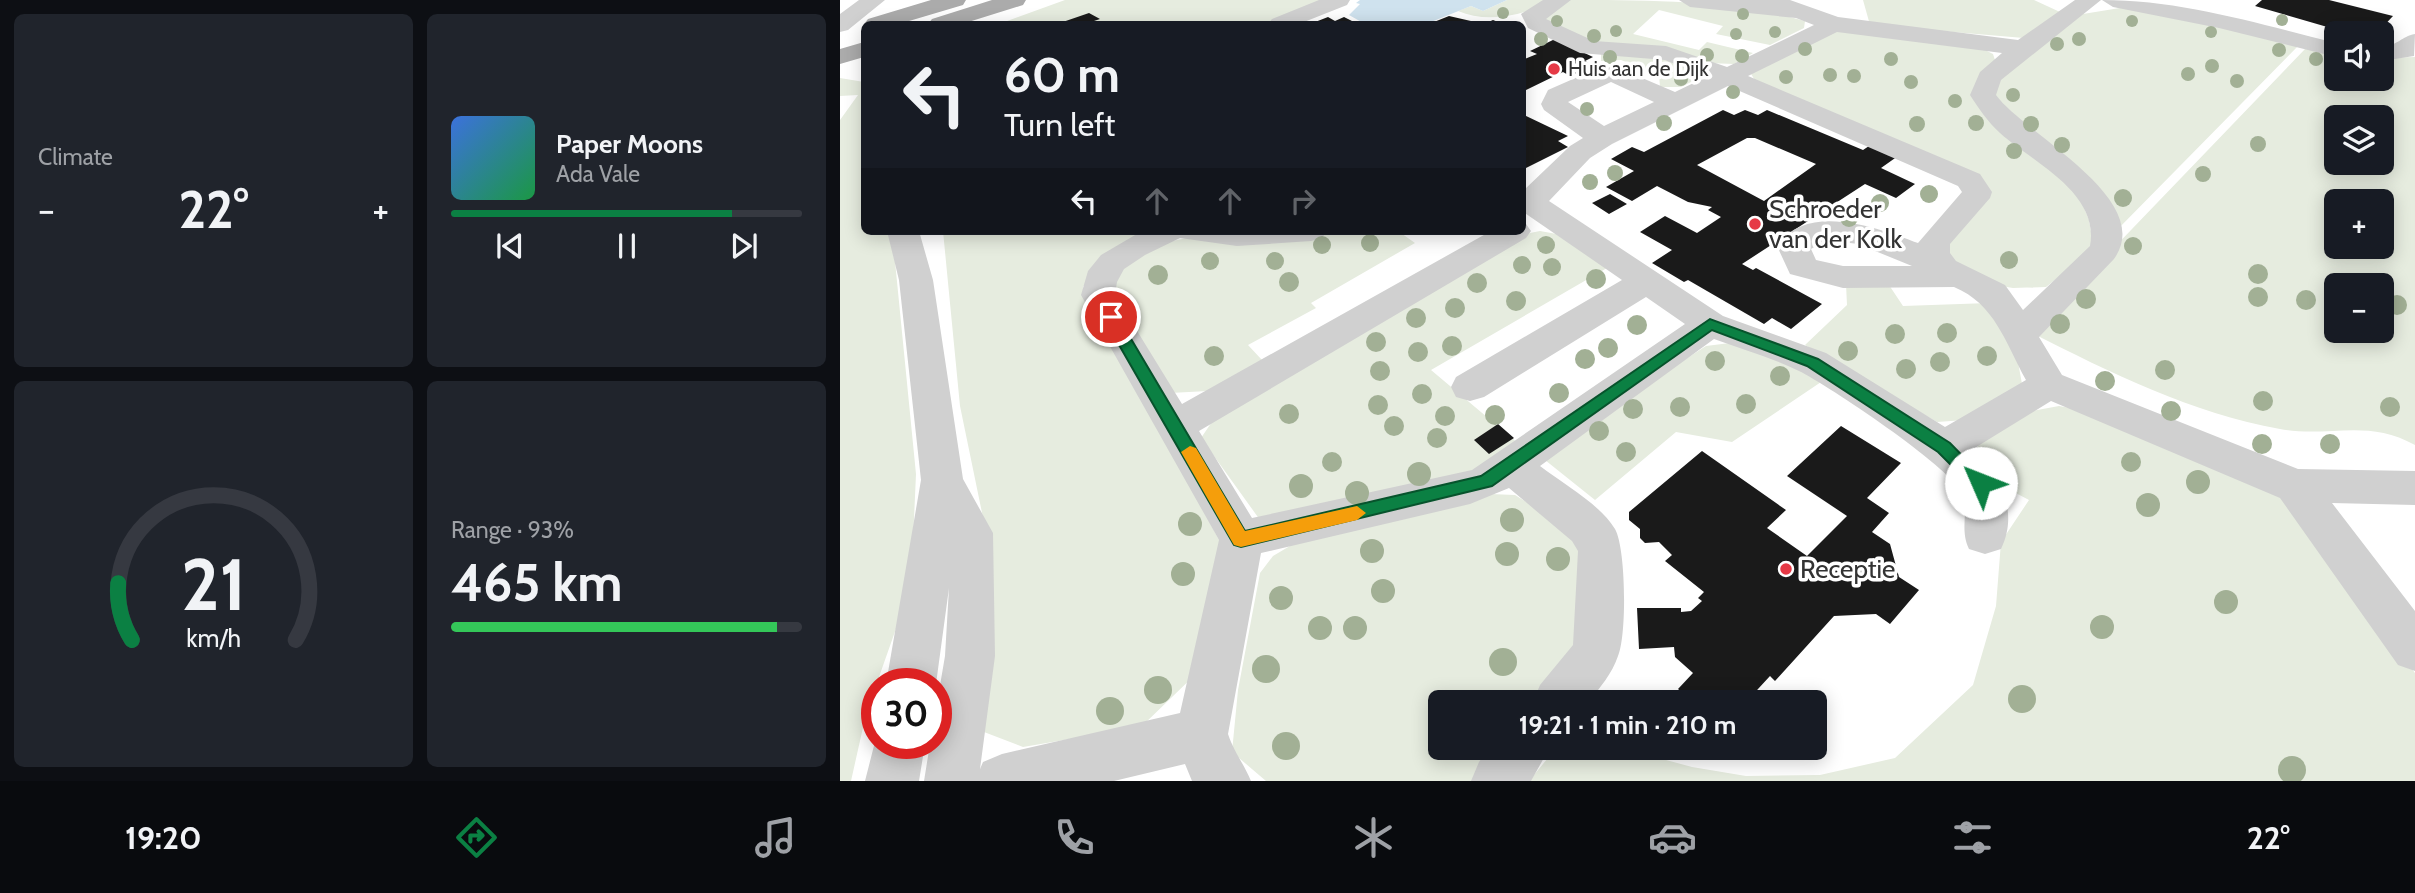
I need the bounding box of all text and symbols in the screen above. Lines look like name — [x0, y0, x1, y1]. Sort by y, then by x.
map controls — [2324, 21, 2394, 343]
button: sound — [2324, 21, 2394, 91]
text: 60 m — [1004, 45, 1120, 104]
icon: left — [889, 49, 980, 140]
place label: Huis aan de Dijk — [1568, 56, 1709, 82]
marker: Huis aan de Dijk — [1546, 61, 1562, 77]
text: Turn left — [1004, 105, 1115, 144]
button: layers — [2324, 105, 2394, 175]
text: Paper Moons — [556, 128, 703, 160]
text: Climate — [38, 143, 113, 171]
text: Ada Vale — [556, 160, 640, 188]
text: 22° — [178, 178, 249, 241]
icon: left — [1065, 182, 1103, 220]
icon: ahead — [1138, 182, 1176, 220]
icon: ahead — [1211, 182, 1249, 220]
icon: right — [1284, 182, 1322, 220]
text: − — [38, 186, 55, 233]
text: + — [372, 186, 389, 233]
button: + — [2324, 189, 2394, 259]
place label: Schroeder van der Kolk — [1769, 193, 1903, 255]
marker: Schroeder van der Kolk — [1747, 216, 1763, 232]
icon: previous — [491, 227, 529, 265]
icon: pause — [608, 227, 646, 265]
icon: next — [725, 227, 763, 265]
button: − — [2324, 273, 2394, 343]
pin — [1081, 287, 1141, 347]
icon: arrive — [1092, 298, 1130, 336]
position arrow — [1944, 446, 2018, 520]
text: Range · 93% — [451, 516, 574, 544]
text: 21 — [181, 540, 246, 628]
text: 465 km — [451, 551, 623, 614]
place label: Receptie — [1800, 553, 1895, 585]
marker: Receptie — [1778, 561, 1794, 577]
text: km/h — [186, 623, 241, 653]
speed limit sign: 30 — [861, 668, 952, 759]
text: 19:21 · 1 min · 210 m — [1519, 709, 1736, 741]
icon: directions — [452, 813, 501, 862]
icon: music — [751, 813, 800, 862]
icon: phone — [1050, 813, 1099, 862]
icon: climate — [1349, 813, 1398, 862]
icon: car — [1648, 813, 1697, 862]
icon: filters — [1948, 813, 1997, 862]
text: 19:20 — [125, 818, 202, 857]
text: 22° — [2247, 818, 2290, 857]

